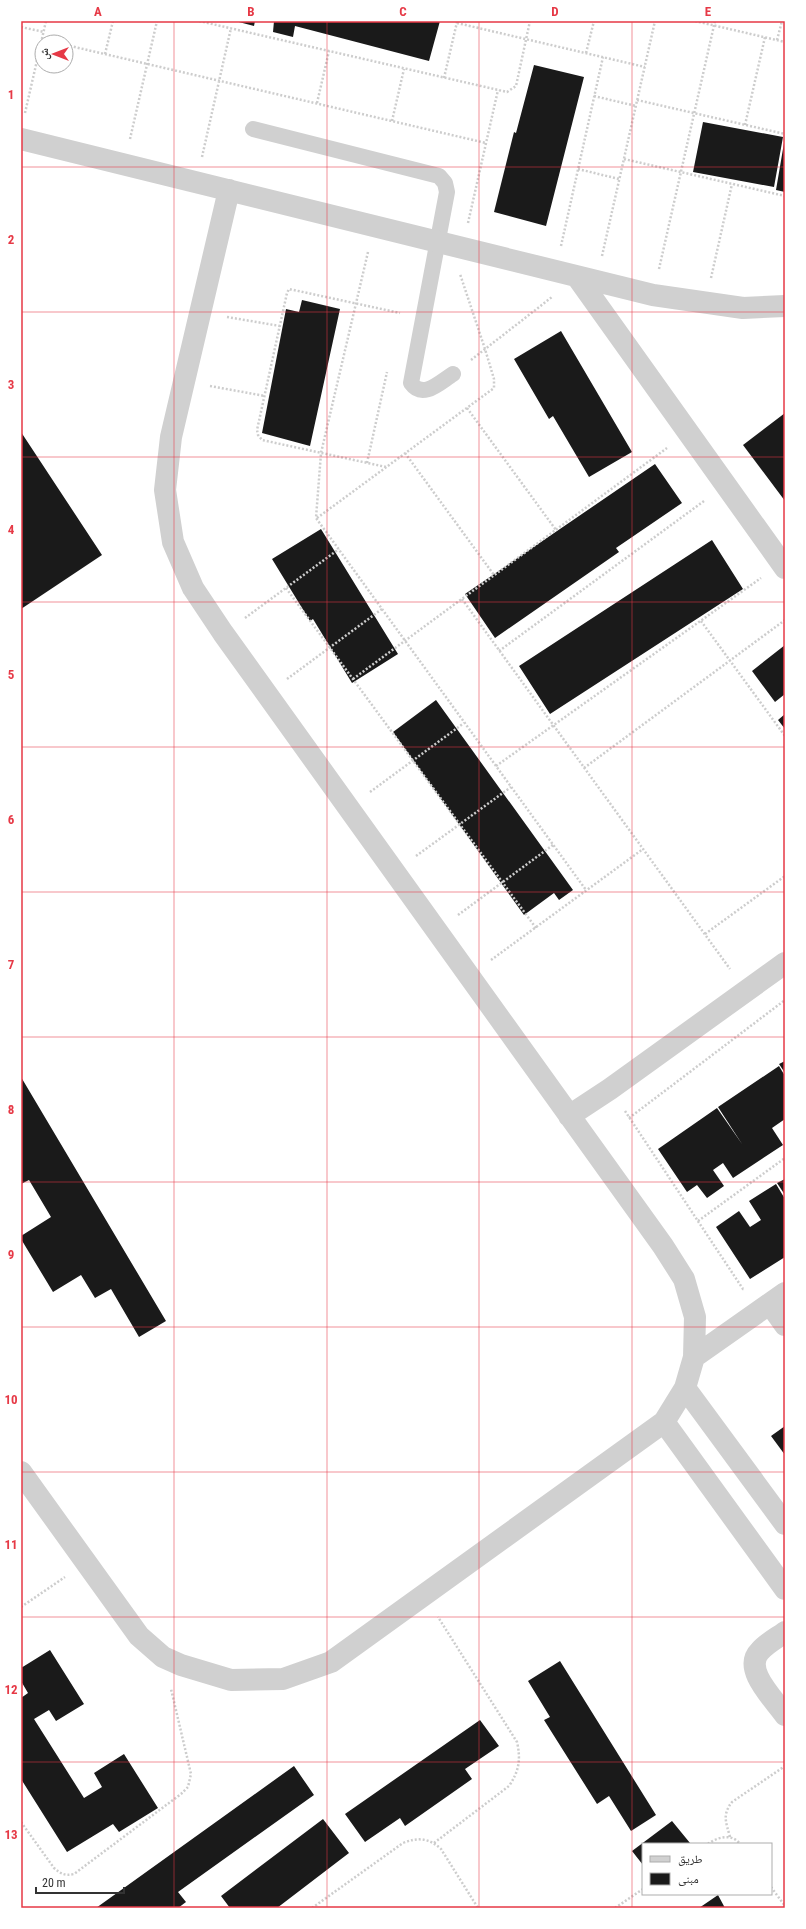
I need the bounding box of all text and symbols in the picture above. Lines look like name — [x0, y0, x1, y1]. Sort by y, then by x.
text: A — [94, 4, 102, 19]
text: B — [247, 4, 255, 19]
text: C — [399, 4, 407, 19]
text: D — [551, 4, 559, 19]
text: E — [705, 4, 712, 19]
north arrow — [34, 34, 74, 74]
text: ش — [38, 48, 52, 60]
text: 1 — [8, 87, 14, 102]
text: 2 — [8, 232, 15, 247]
text: 3 — [8, 377, 14, 392]
text: 4 — [8, 522, 15, 537]
text: 5 — [8, 667, 15, 682]
text: 6 — [8, 812, 15, 827]
text: 7 — [8, 957, 15, 972]
text: 8 — [8, 1102, 14, 1117]
text: 9 — [8, 1247, 14, 1262]
text: 10 — [4, 1392, 18, 1407]
text: 11 — [4, 1537, 18, 1552]
text: 12 — [4, 1682, 18, 1697]
text: 13 — [4, 1827, 18, 1842]
legend — [642, 1843, 772, 1895]
text: طريق — [678, 1852, 703, 1866]
scale bar — [36, 1869, 124, 1895]
text: مبنى — [678, 1872, 699, 1886]
text: 20 m — [42, 1876, 66, 1890]

